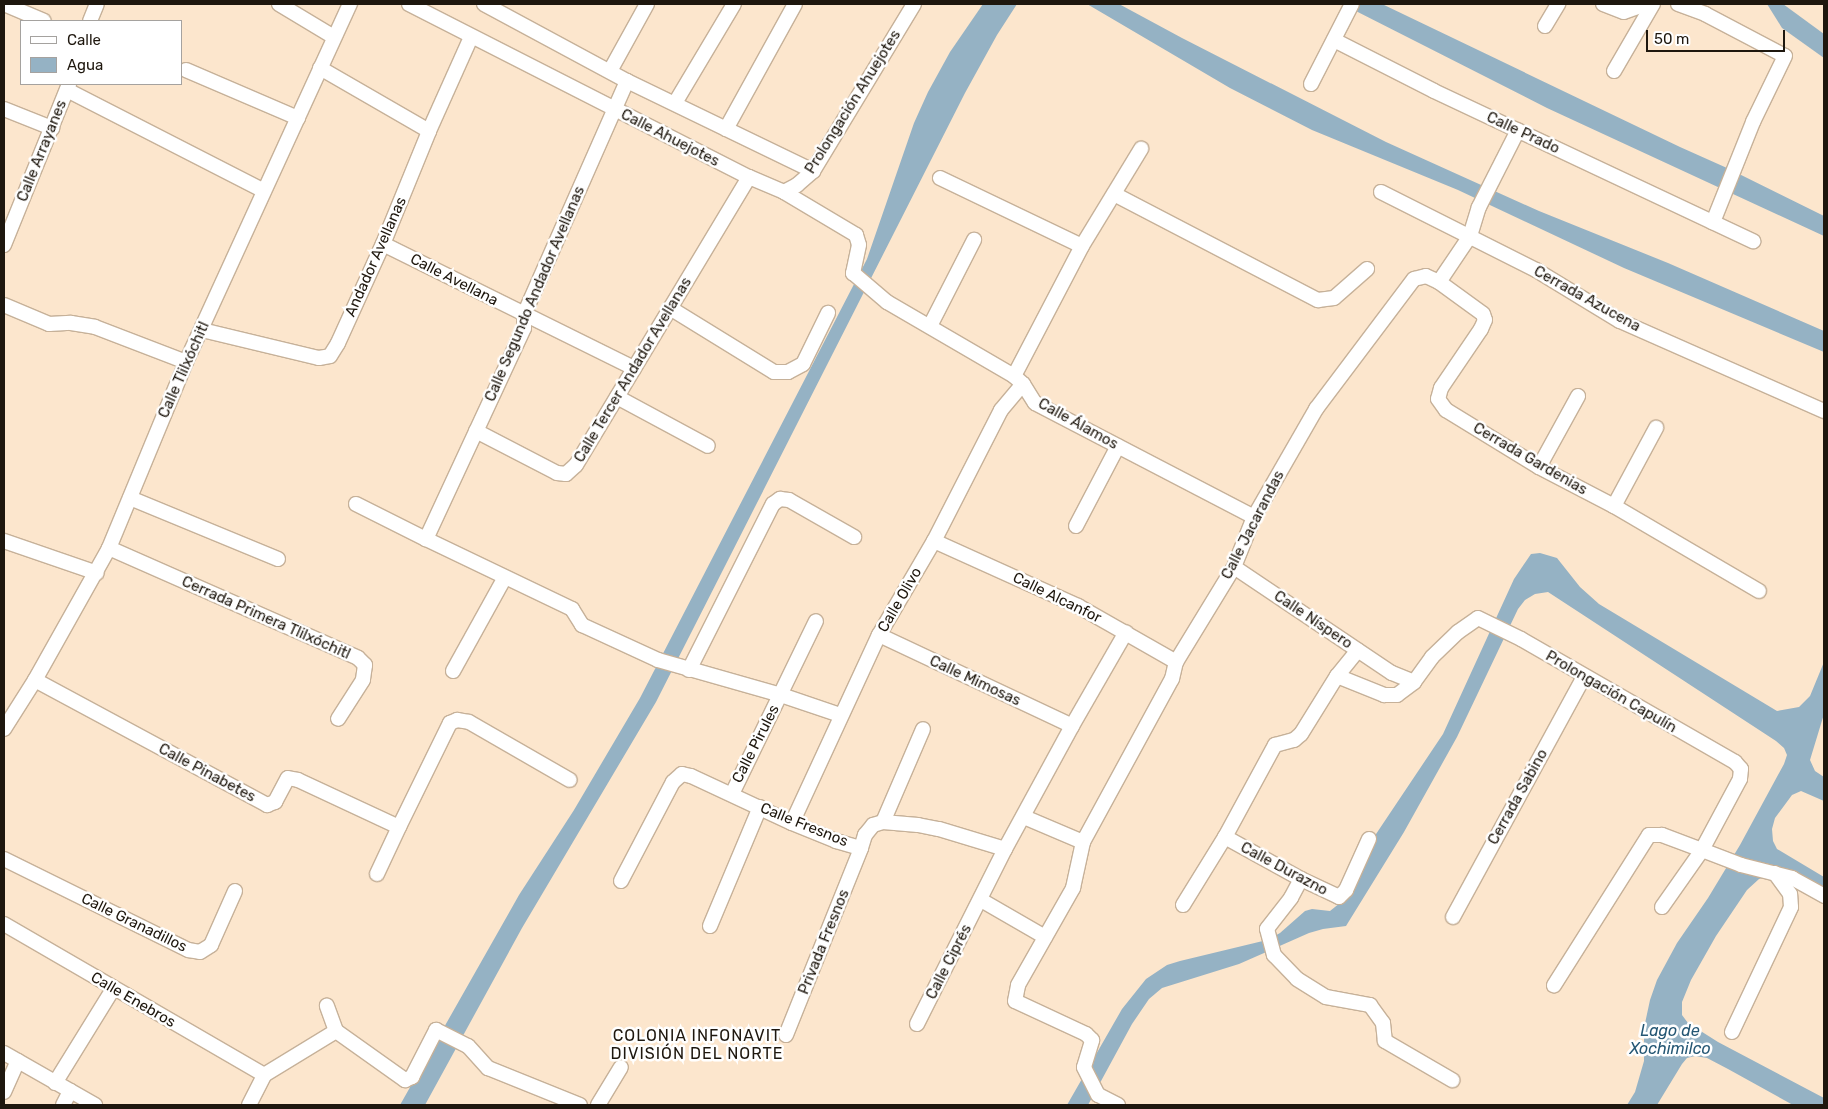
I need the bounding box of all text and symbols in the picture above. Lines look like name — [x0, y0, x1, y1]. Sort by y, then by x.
legend — [20, 20, 182, 85]
scale bar — [1648, 20, 1787, 52]
street label: Prolongación Ahuejotes — [801, 27, 905, 177]
text: 50 m — [1654, 30, 1689, 48]
text: Calle — [67, 31, 101, 49]
text: Agua — [67, 56, 103, 74]
street label: Calle Arrayanes — [13, 97, 71, 205]
street label: Calle Ahuejotes — [618, 105, 722, 171]
street label: Calle Prado — [1484, 108, 1562, 158]
street label: Calle Segundo Andador Avellanas — [481, 183, 589, 405]
street label: Andador Avellanas — [341, 194, 411, 320]
street label: Calle Avellana — [407, 250, 501, 310]
street label: Cerrada Azucena — [1530, 262, 1644, 336]
street label: Calle Tercer Andador Avellanas — [570, 273, 696, 467]
street label: Calle Tlilxóchitl — [155, 319, 213, 421]
street label: Calle Álamos — [1035, 395, 1121, 453]
street label: Cerrada Gardenias — [1470, 419, 1590, 499]
street label: Calle Jacarandas — [1218, 468, 1288, 582]
street label: Calle Olivo — [874, 564, 926, 636]
street label: Calle Alcanfor — [1010, 569, 1104, 627]
street label: Cerrada Primera Tlilxóchitl — [179, 572, 353, 664]
street label: Calle Níspero — [1270, 587, 1356, 653]
street label: Prolongación Capulín — [1542, 647, 1680, 737]
street label: Calle Mimosas — [926, 652, 1024, 710]
street label: Calle Pirules — [729, 702, 783, 786]
street label: Calle Pinabetes — [155, 740, 259, 806]
street label: Cerrada Sabino — [1484, 746, 1552, 848]
street label: Calle Fresnos — [757, 799, 851, 851]
street label: Calle Durazno — [1237, 838, 1331, 900]
street label: Privada Fresnos — [795, 887, 853, 997]
street label: Calle Granadillos — [78, 890, 190, 956]
street label: Calle Ciprés — [922, 921, 976, 1003]
street label: Calle Enebros — [87, 968, 179, 1032]
water label: Lago de Xochimilco — [1629, 1021, 1711, 1059]
district label: COLONIA INFONAVIT DIVISIÓN DEL NORTE — [608, 1026, 786, 1064]

